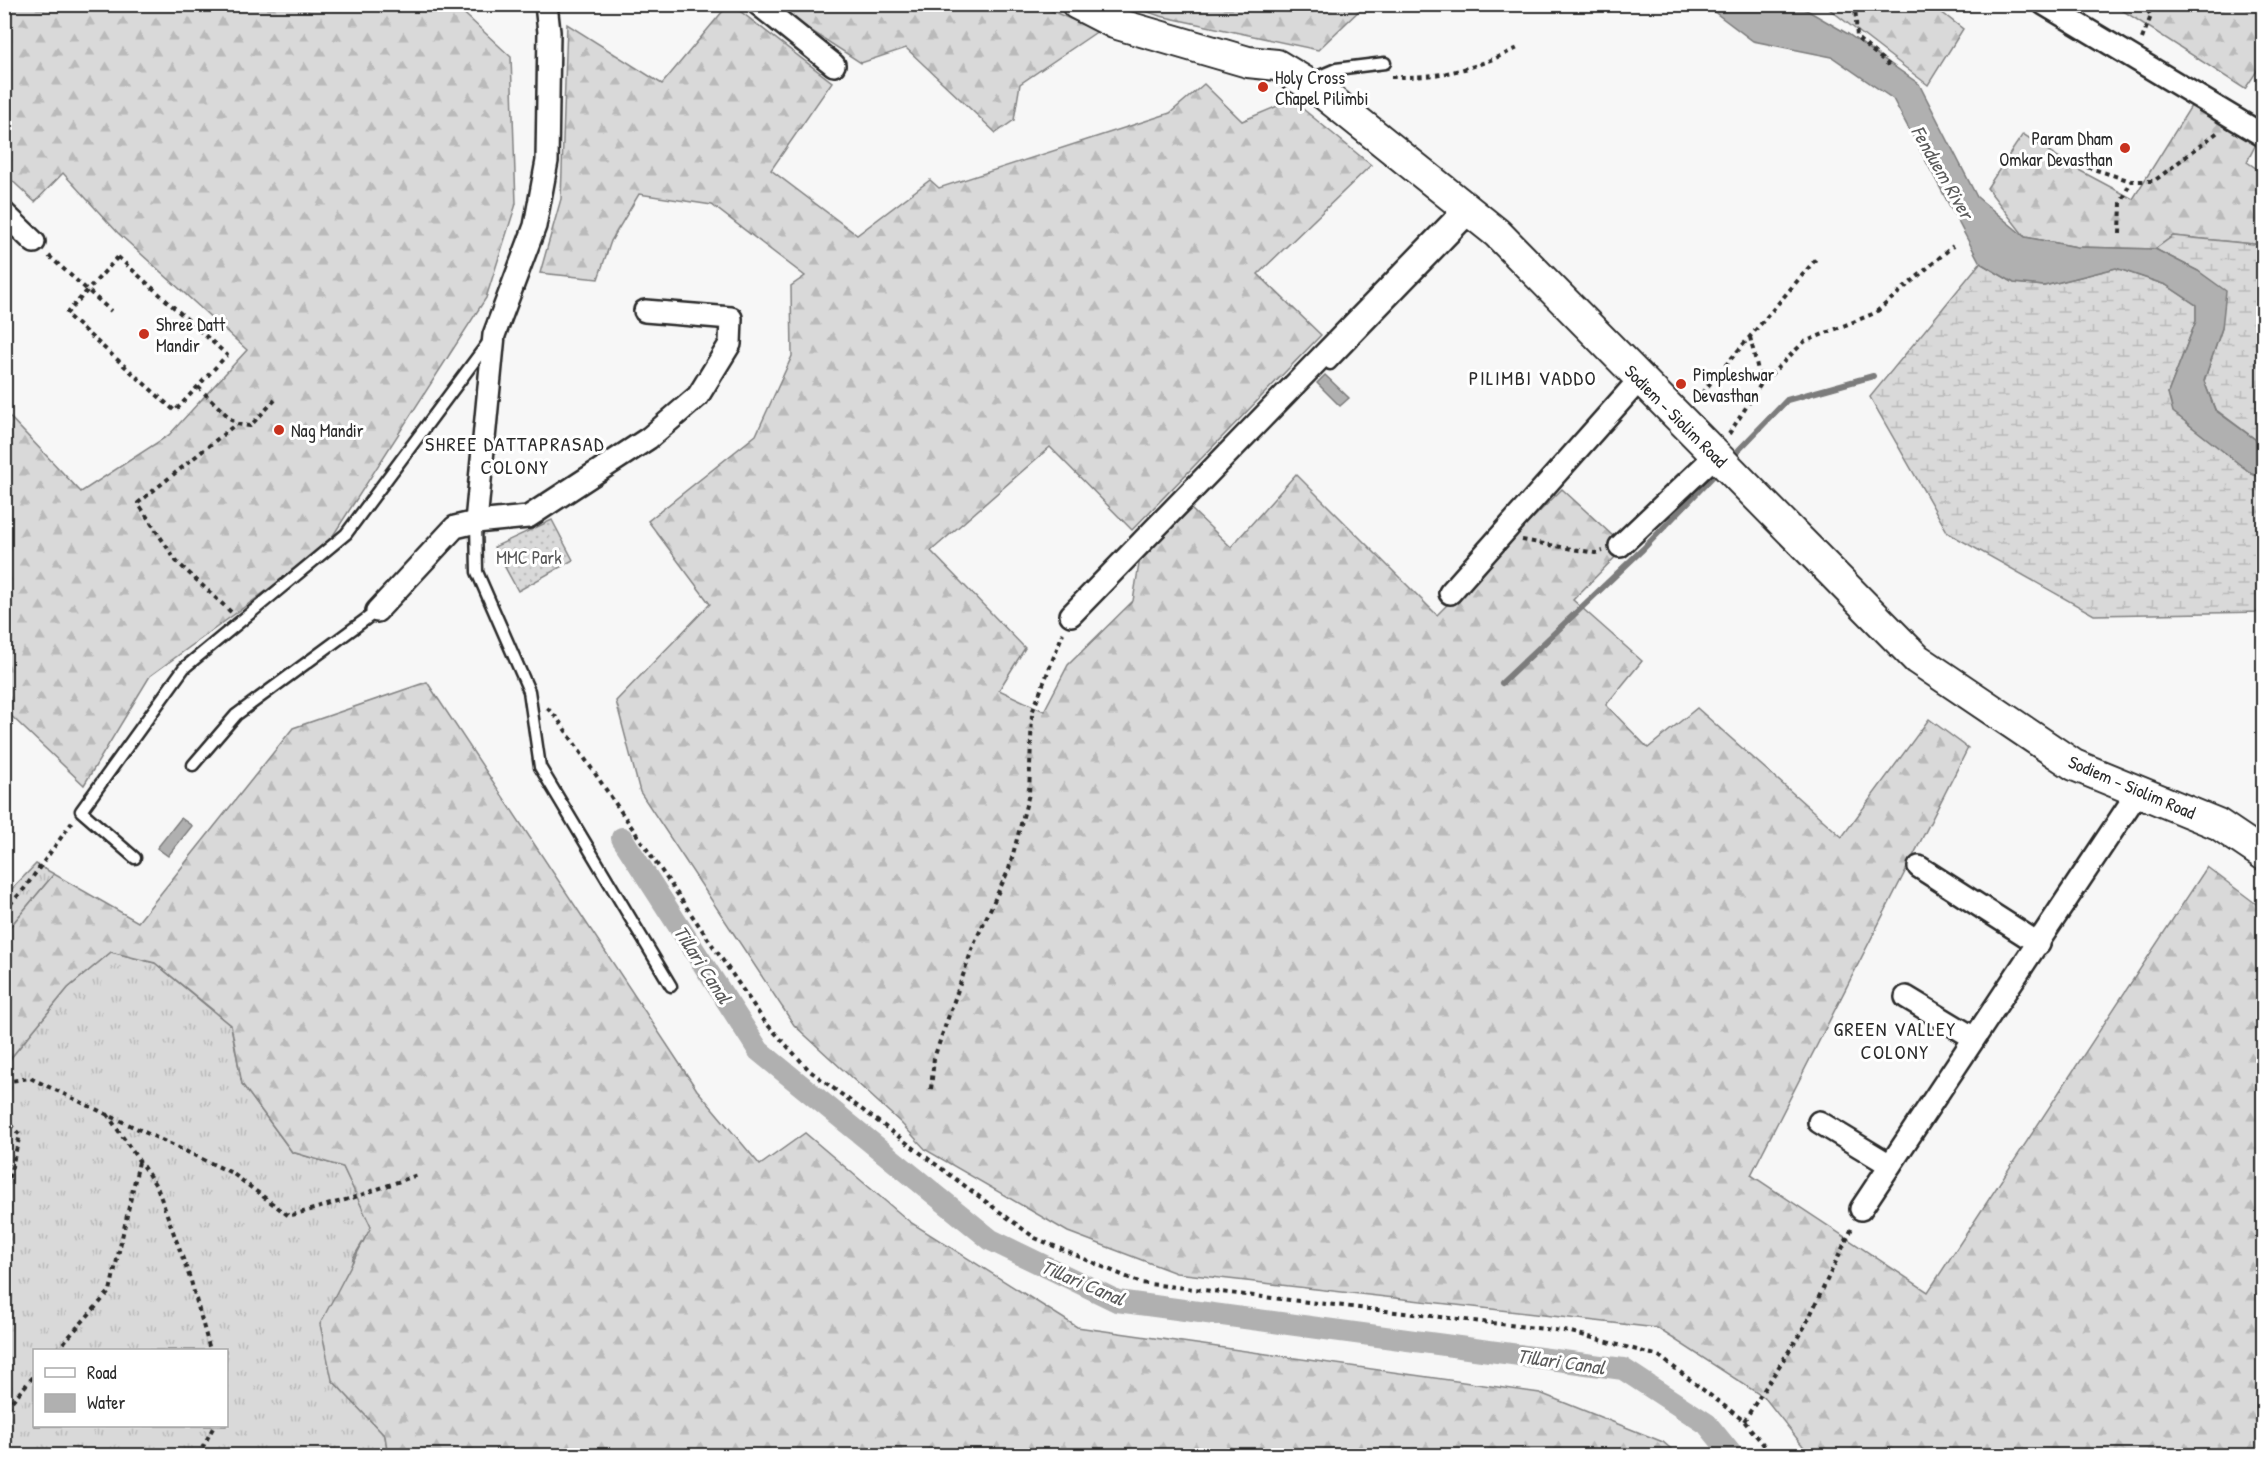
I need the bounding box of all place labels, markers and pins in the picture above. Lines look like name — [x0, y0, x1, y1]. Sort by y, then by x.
place label: Holy Cross Chapel Pilimbi — [1275, 65, 1368, 111]
marker: Holy Cross Chapel Pilimbi — [1256, 80, 1270, 94]
place label: Param Dham Omkar Devasthan — [1999, 126, 2113, 172]
marker: Param Dham Omkar Devasthan — [2118, 141, 2132, 155]
place label: Shree Datt Mandir — [156, 312, 226, 358]
marker: Shree Datt Mandir — [137, 327, 151, 341]
place label: Pimpleshwar Devasthan — [1693, 362, 1774, 408]
marker: Pimpleshwar Devasthan — [1674, 377, 1688, 391]
place label: Nag Mandir — [291, 418, 364, 443]
marker: Nag Mandir — [272, 423, 286, 437]

